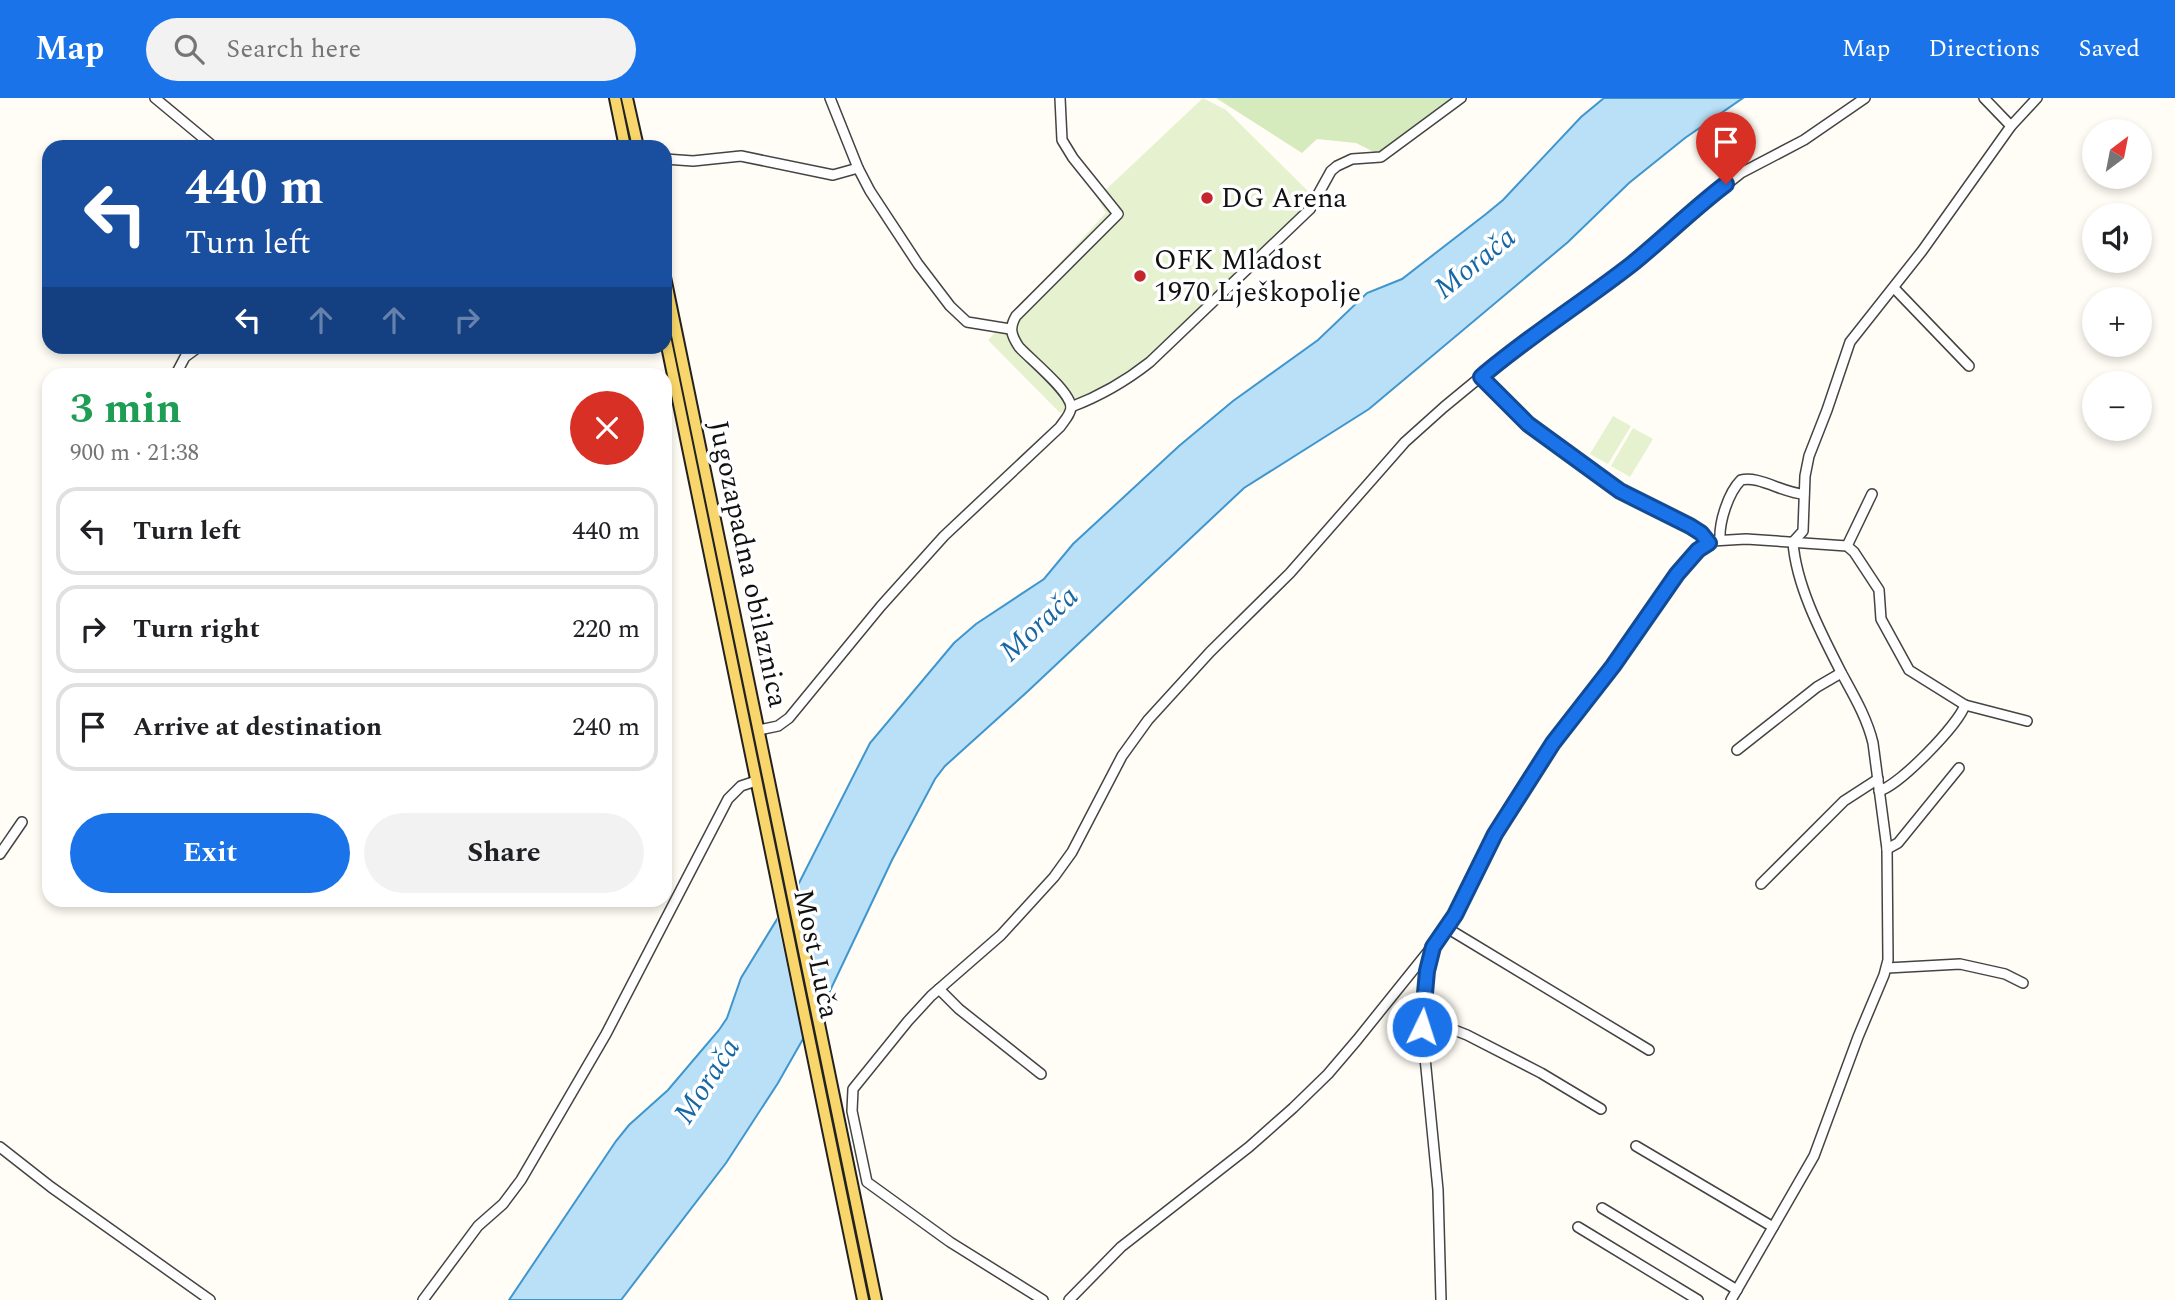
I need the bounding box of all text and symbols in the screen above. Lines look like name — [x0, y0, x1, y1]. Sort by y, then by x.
search box — [146, 18, 636, 81]
text: Map — [35, 24, 104, 74]
text: Search here — [226, 29, 361, 69]
icon: search — [170, 30, 208, 68]
text: Map — [1842, 31, 1890, 67]
text: Directions — [1928, 31, 2040, 67]
text: Saved — [2078, 31, 2140, 67]
pin — [1696, 112, 1756, 184]
north arrow — [2082, 119, 2152, 189]
map controls — [2082, 119, 2152, 441]
icon: arrive — [1707, 123, 1745, 161]
text: 440 m — [185, 151, 324, 226]
icon: left — [70, 168, 161, 259]
place label: DG Arena — [1221, 177, 1347, 220]
marker: DG Arena — [1199, 190, 1215, 206]
button: sound — [2082, 203, 2152, 273]
water label: Morača — [1424, 215, 1526, 311]
text: Turn left — [185, 219, 311, 268]
place label: OFK Mladost 1970 Lješkopolje — [1154, 239, 1361, 314]
marker: OFK Mladost 1970 Lješkopolje — [1132, 268, 1148, 284]
button: + — [2082, 287, 2152, 357]
icon: left — [229, 301, 267, 339]
icon: ahead — [302, 301, 340, 339]
icon: ahead — [375, 301, 413, 339]
icon: right — [448, 301, 486, 339]
button: − — [2082, 371, 2152, 441]
text: 3 min — [70, 378, 182, 441]
button: close — [570, 391, 644, 465]
street label: Jugozapadna obilaznica — [697, 417, 799, 712]
text: 900 m · 21:38 — [70, 436, 199, 471]
text: Turn left — [133, 511, 241, 551]
text: 440 m — [572, 511, 640, 551]
icon: left — [74, 512, 112, 550]
water label: Morača — [989, 575, 1089, 673]
text: Turn right — [133, 609, 260, 649]
text: 220 m — [572, 609, 640, 649]
icon: right — [74, 610, 112, 648]
text: Arrive at destination — [133, 707, 382, 747]
text: 240 m — [572, 707, 640, 747]
icon: arrive — [74, 708, 112, 746]
button: Exit — [70, 813, 350, 893]
button: Share — [364, 813, 644, 893]
street label: Most Luča — [781, 885, 851, 1023]
position arrow — [1385, 990, 1459, 1064]
water label: Morača — [662, 1029, 752, 1133]

